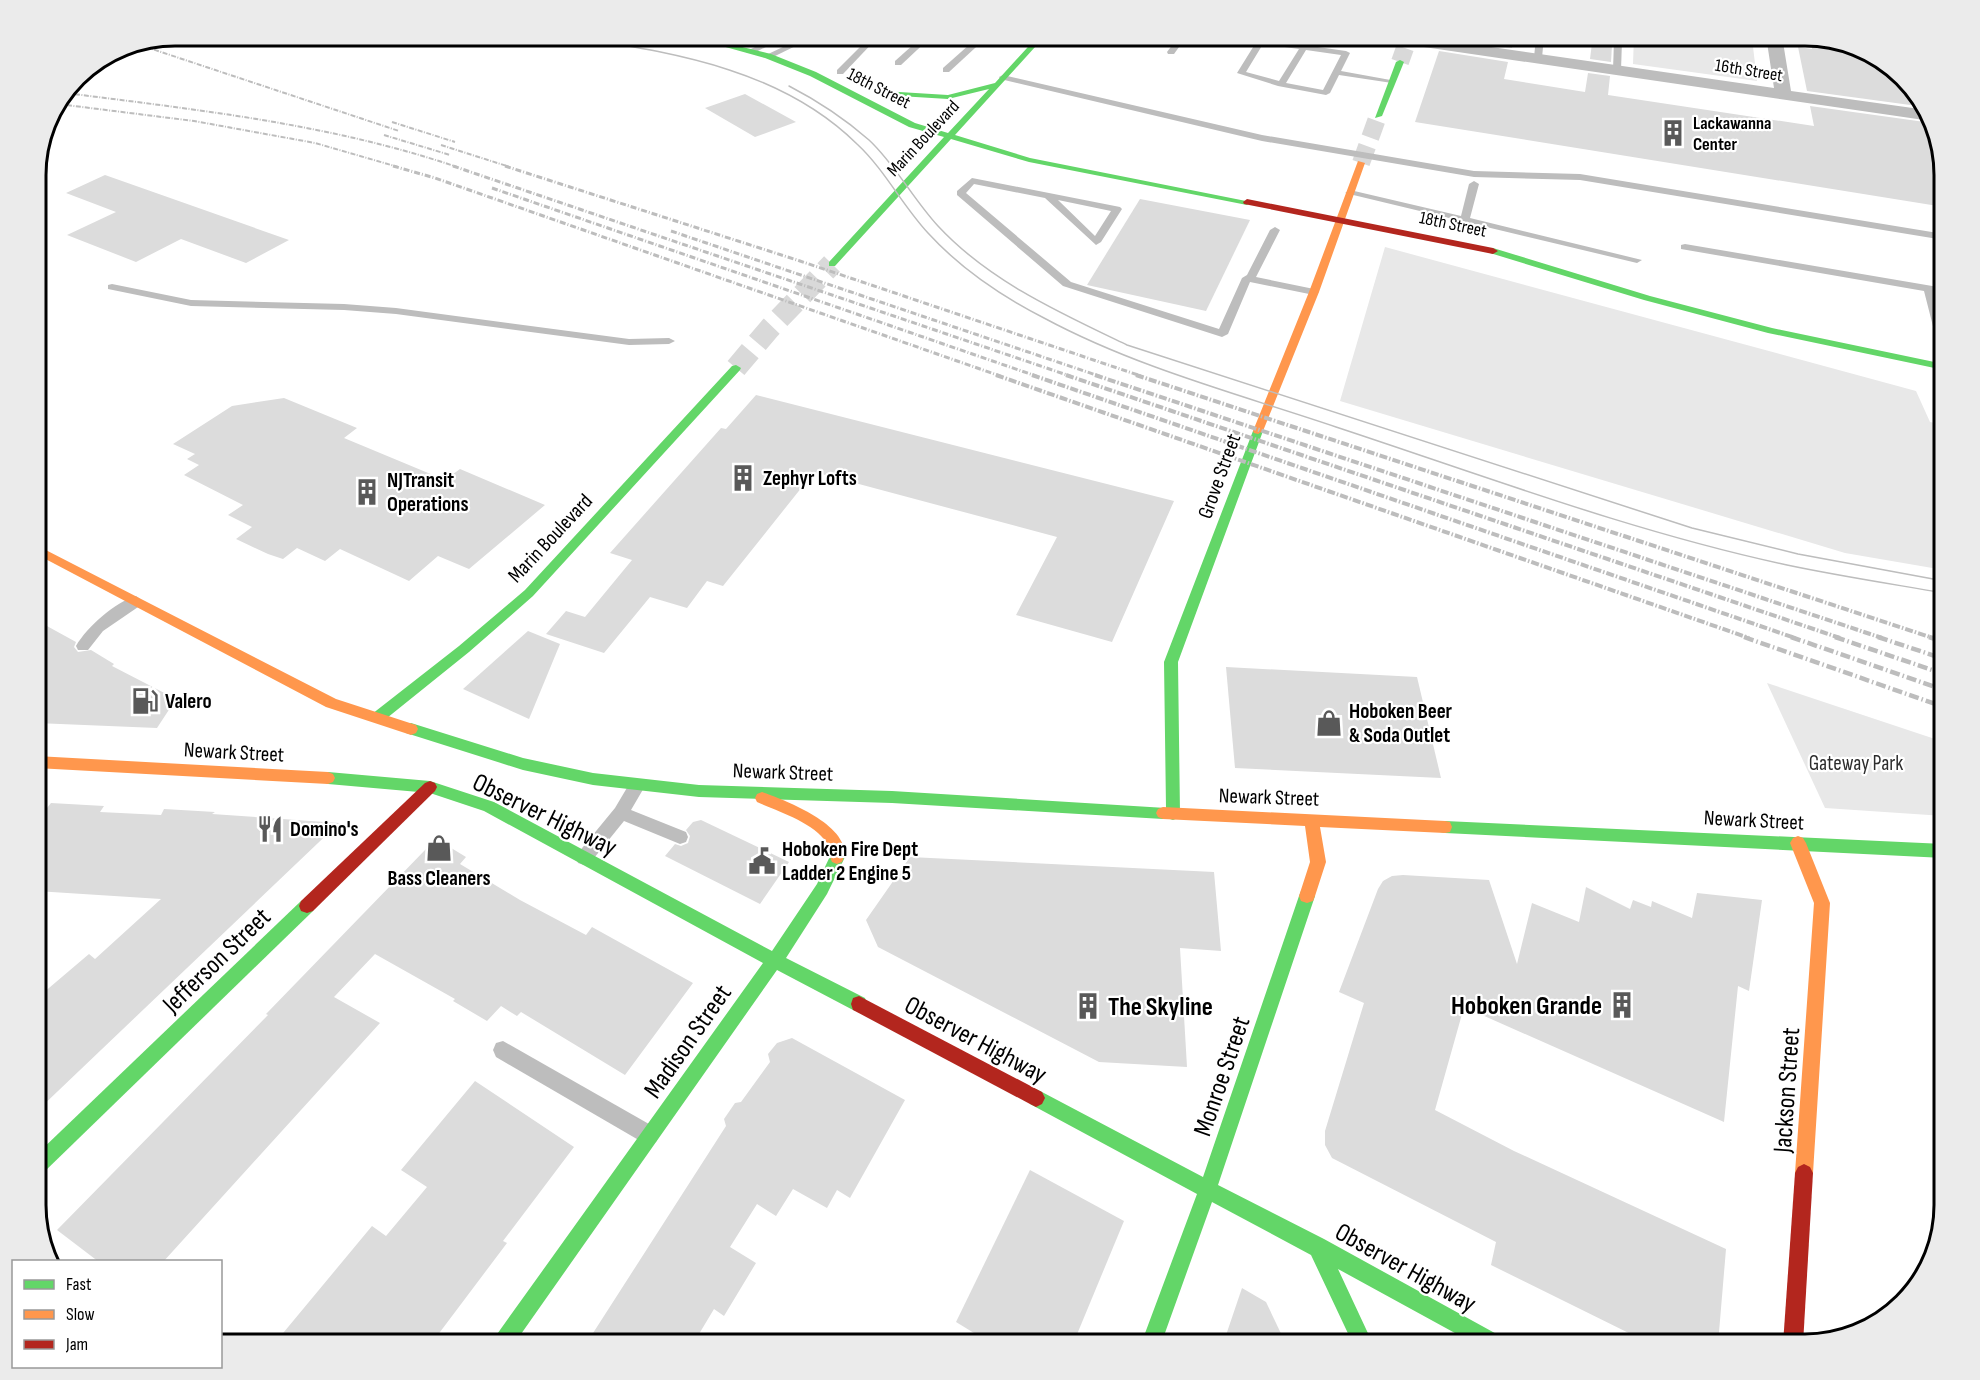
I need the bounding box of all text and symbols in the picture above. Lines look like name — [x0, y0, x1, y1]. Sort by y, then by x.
street label: 16th Street — [1714, 55, 1785, 86]
street label: 18th Street — [844, 64, 914, 114]
street label: Marin Boulevard — [883, 96, 964, 181]
place label: Lackawanna Center — [1693, 113, 1771, 155]
building icon: Lackawanna Center — [1658, 118, 1688, 148]
street label: 18th Street — [1417, 207, 1489, 242]
street label: Grove Street — [1193, 430, 1246, 522]
building icon: Zephyr Lofts — [728, 463, 758, 493]
place label: Zephyr Lofts — [763, 466, 857, 491]
place label: NJTransit Operations — [387, 468, 469, 517]
building icon: NJTransit Operations — [352, 477, 382, 507]
street label: Marin Boulevard — [503, 489, 598, 588]
fuel station icon: Valero — [130, 686, 160, 716]
place label: Valero — [165, 689, 212, 714]
place label: Hoboken Beer & Soda Outlet — [1349, 699, 1453, 748]
shop icon: Hoboken Beer & Soda Outlet — [1314, 708, 1344, 738]
street label: Newark Street — [183, 737, 285, 768]
park label: Gateway Park — [1809, 751, 1903, 776]
street label: Newark Street — [732, 758, 834, 787]
street label: Observer Highway — [467, 767, 622, 864]
street label: Newark Street — [1218, 783, 1320, 812]
street label: Newark Street — [1703, 805, 1805, 836]
restaurant icon: Domino's — [255, 814, 285, 844]
place label: Domino's — [290, 817, 359, 842]
shop icon: Bass Cleaners — [424, 833, 454, 863]
place label: Hoboken Fire Dept Ladder 2 Engine 5 — [782, 837, 918, 886]
public building icon: Hoboken Fire Dept Ladder 2 Engine 5 — [747, 846, 777, 876]
place label: Bass Cleaners — [387, 866, 491, 891]
street label: Jefferson Street — [156, 902, 277, 1021]
street label: Madison Street — [638, 979, 739, 1105]
street label: Observer Highway — [899, 990, 1052, 1091]
building icon: Hoboken Grande — [1607, 990, 1637, 1020]
building icon: The Skyline — [1073, 991, 1103, 1021]
place label: Hoboken Grande — [1451, 991, 1602, 1022]
place label: The Skyline — [1108, 992, 1213, 1023]
street label: Monroe Street — [1187, 1012, 1257, 1140]
street label: Jackson Street — [1768, 1026, 1807, 1155]
street label: Observer Highway — [1329, 1217, 1481, 1320]
legend — [12, 1260, 222, 1368]
text: Fast — [66, 1274, 92, 1295]
text: Slow — [66, 1304, 95, 1325]
text: Jam — [65, 1334, 88, 1355]

